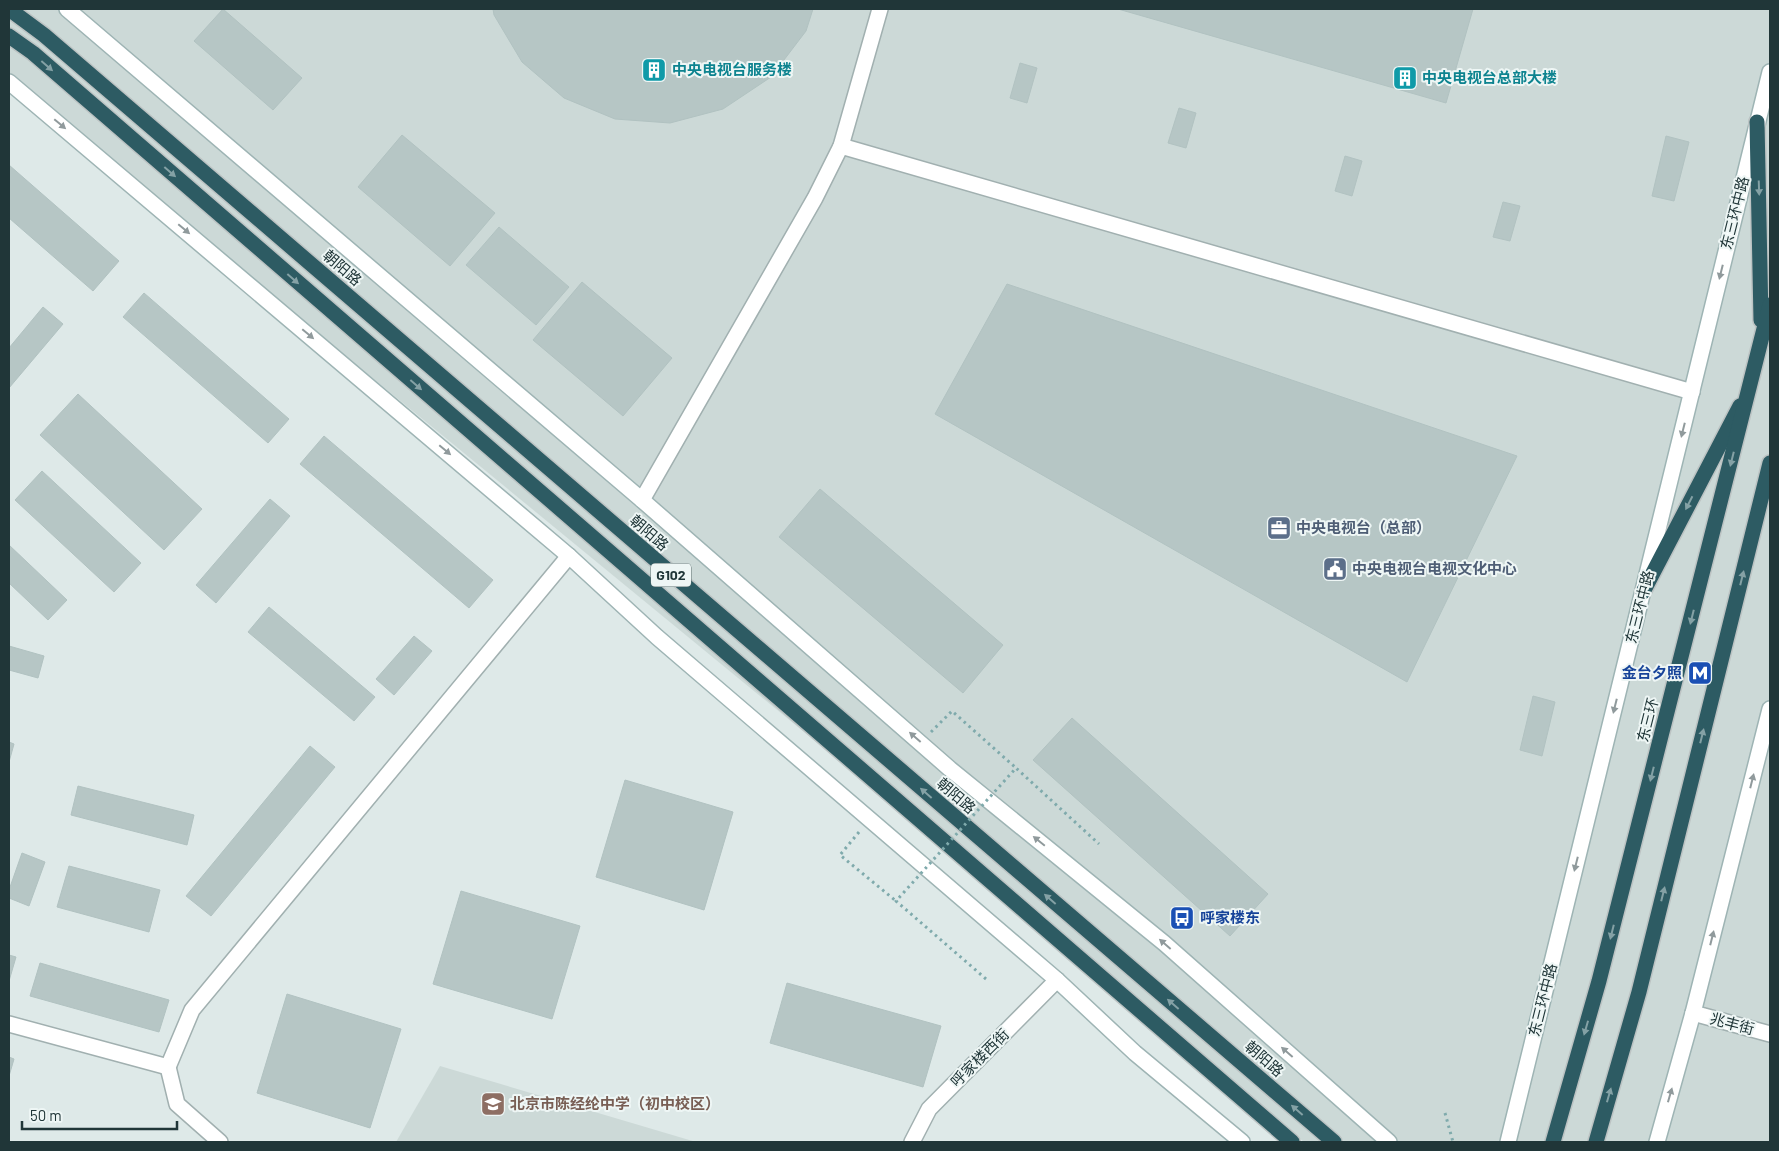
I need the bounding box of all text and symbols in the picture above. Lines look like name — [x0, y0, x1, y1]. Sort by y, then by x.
building icon: 中央电视台服务楼 — [641, 57, 667, 83]
one-way arrow — [41, 60, 53, 72]
place label: 中央电视台服务楼 — [672, 60, 792, 78]
building icon: 中央电视台总部大楼 — [1392, 65, 1418, 91]
place label: 中央电视台总部大楼 — [1422, 68, 1557, 86]
one-way arrow — [53, 118, 65, 130]
one-way arrow — [164, 167, 177, 178]
street label: 东三环中路 — [1716, 174, 1752, 251]
one-way arrow — [1755, 181, 1763, 197]
one-way arrow — [177, 223, 189, 235]
street label: 朝阳路 — [320, 246, 366, 289]
one-way arrow — [1717, 264, 1725, 279]
one-way arrow — [286, 273, 299, 284]
one-way arrow — [301, 328, 313, 340]
one-way arrow — [410, 379, 422, 390]
one-way arrow — [1679, 422, 1687, 437]
one-way arrow — [438, 445, 451, 456]
one-way arrow — [1728, 452, 1736, 467]
one-way arrow — [1685, 496, 1693, 511]
street label: 朝阳路 — [627, 511, 673, 554]
office icon: 中央电视台（总部） — [1266, 515, 1292, 541]
place label: 中央电视台（总部） — [1296, 518, 1431, 536]
public building icon: 中央电视台电视文化中心 — [1322, 556, 1348, 582]
place label: 中央电视台电视文化中心 — [1352, 559, 1517, 577]
road number: G102 — [651, 564, 691, 586]
street label: 东三环中路 — [1621, 568, 1657, 645]
one-way arrow — [1738, 571, 1746, 586]
one-way arrow — [1688, 609, 1696, 624]
metro station icon: 金台夕照 — [1687, 660, 1713, 686]
place label: 金台夕照 — [1622, 663, 1682, 681]
street label: 东三环 — [1633, 696, 1661, 744]
one-way arrow — [1611, 699, 1619, 714]
one-way arrow — [1698, 728, 1706, 743]
one-way arrow — [909, 731, 921, 743]
one-way arrow — [1648, 767, 1656, 782]
one-way arrow — [1748, 773, 1756, 788]
street label: 朝阳路 — [934, 774, 980, 817]
one-way arrow — [920, 788, 933, 799]
one-way arrow — [1033, 836, 1046, 847]
one-way arrow — [1572, 857, 1580, 872]
one-way arrow — [1659, 886, 1667, 901]
one-way arrow — [1044, 893, 1057, 904]
bus stop icon: 呼家楼东 — [1169, 905, 1195, 931]
place label: 呼家楼东 — [1200, 908, 1260, 926]
one-way arrow — [1608, 924, 1616, 939]
one-way arrow — [1708, 931, 1716, 946]
one-way arrow — [1158, 939, 1171, 950]
street label: 东三环中路 — [1524, 961, 1560, 1038]
one-way arrow — [1167, 999, 1180, 1010]
street label: 兆丰街 — [1708, 1009, 1756, 1038]
one-way arrow — [1582, 1021, 1590, 1036]
street label: 呼家楼西街 — [946, 1024, 1012, 1090]
street label: 朝阳路 — [1242, 1037, 1288, 1080]
one-way arrow — [1281, 1046, 1293, 1058]
one-way arrow — [1605, 1088, 1613, 1103]
one-way arrow — [1666, 1088, 1674, 1103]
school or university icon: 北京市陈经纶中学（初中校区） — [480, 1091, 506, 1117]
place label: 北京市陈经纶中学（初中校区） — [510, 1094, 720, 1112]
scale bar — [22, 1098, 178, 1130]
one-way arrow — [1291, 1104, 1303, 1116]
text: 50 m — [30, 1106, 62, 1124]

